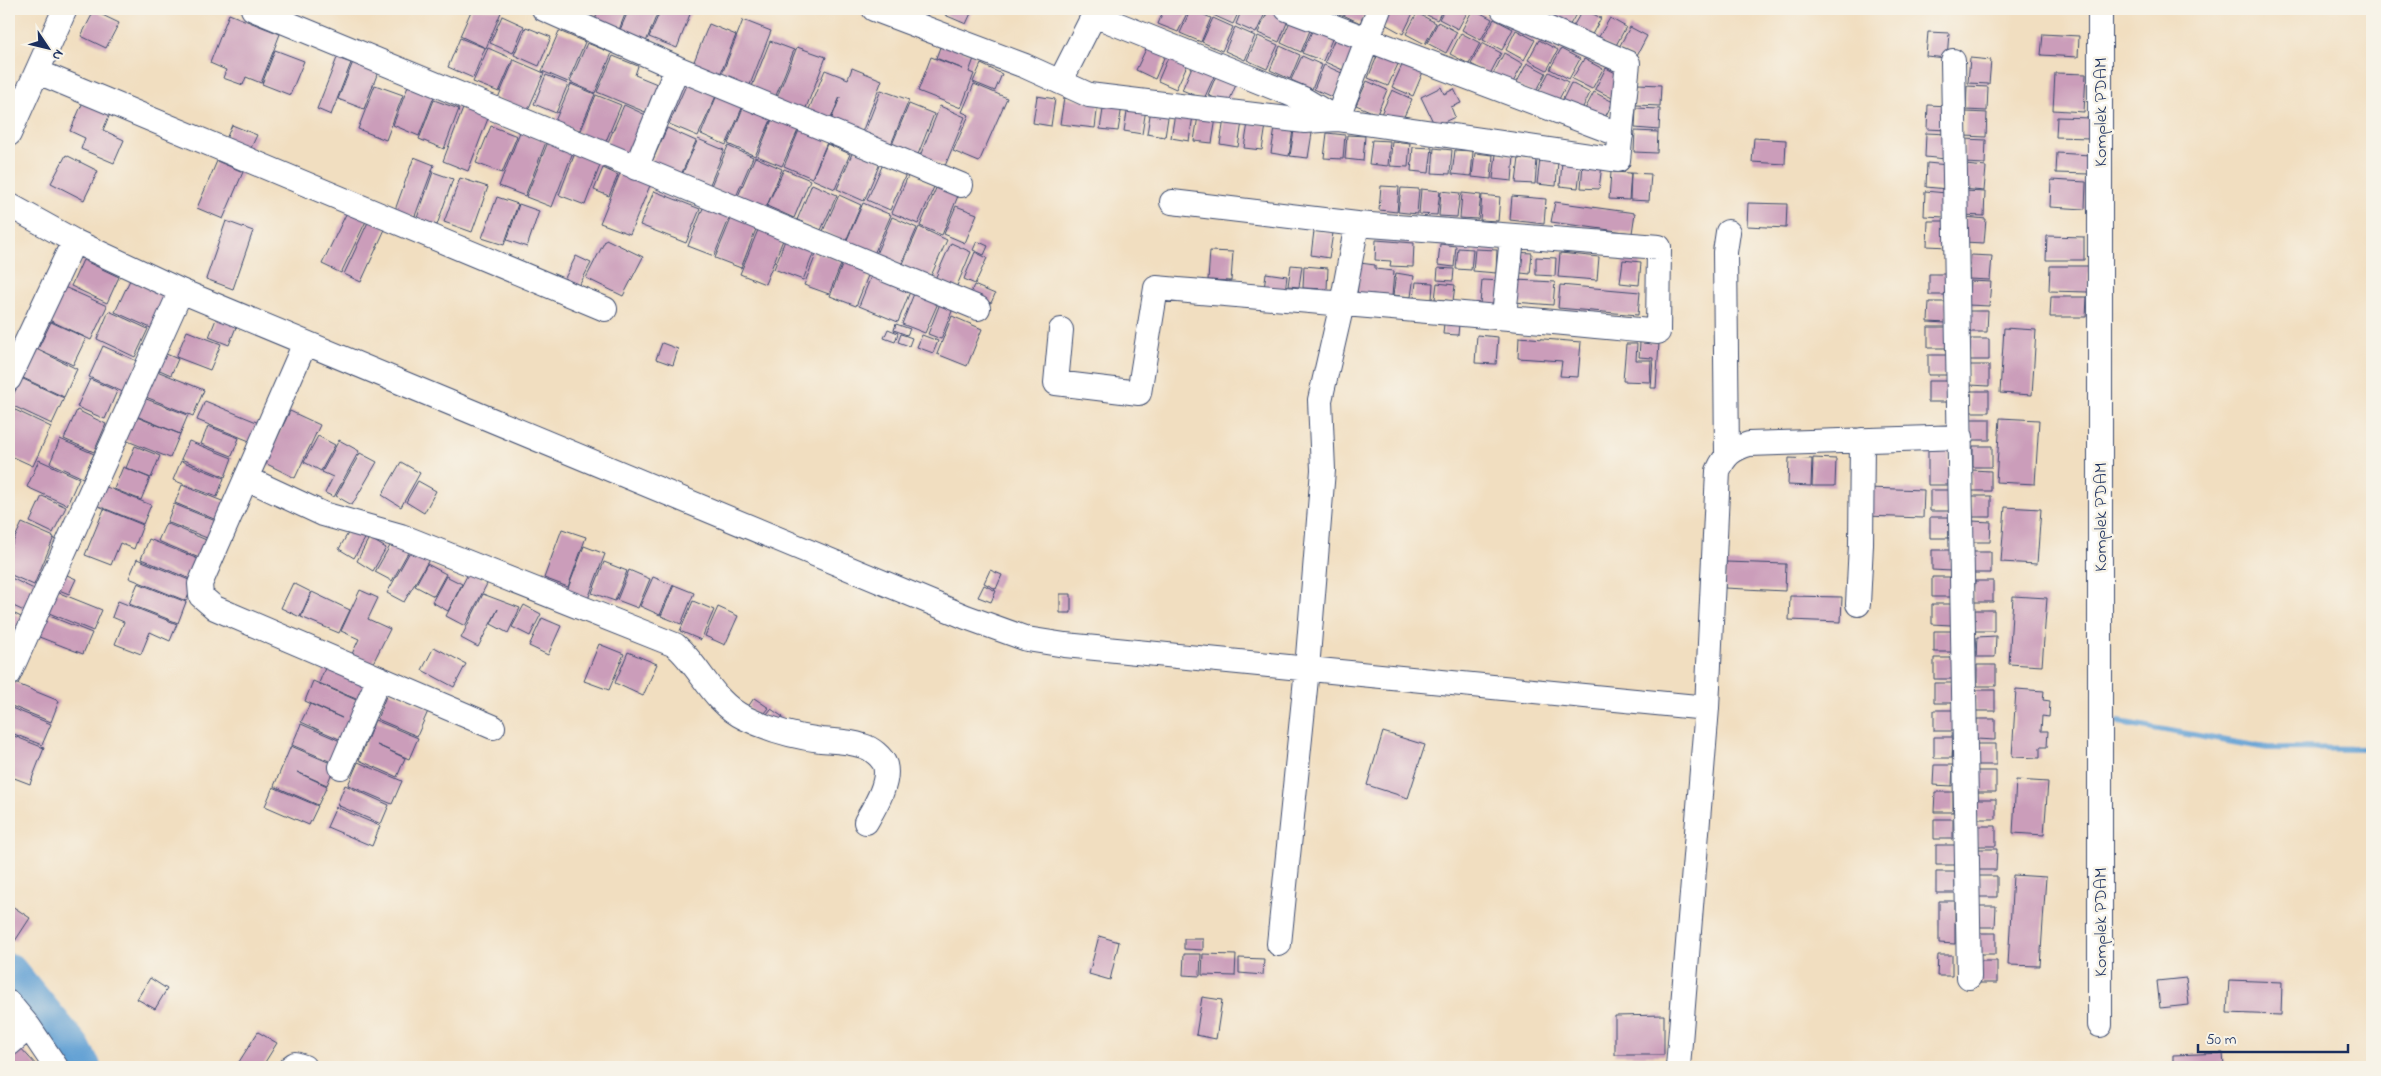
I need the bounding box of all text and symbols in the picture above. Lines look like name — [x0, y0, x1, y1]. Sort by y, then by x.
north arrow — [22, 22, 72, 72]
text: N — [46, 45, 69, 64]
street label: Komplek PDAM — [2089, 57, 2115, 167]
street label: Komplek PDAM — [2089, 462, 2115, 572]
street label: Komplek PDAM — [2089, 867, 2115, 977]
scale bar — [2198, 1021, 2348, 1053]
text: 50 m — [2206, 1029, 2237, 1051]

